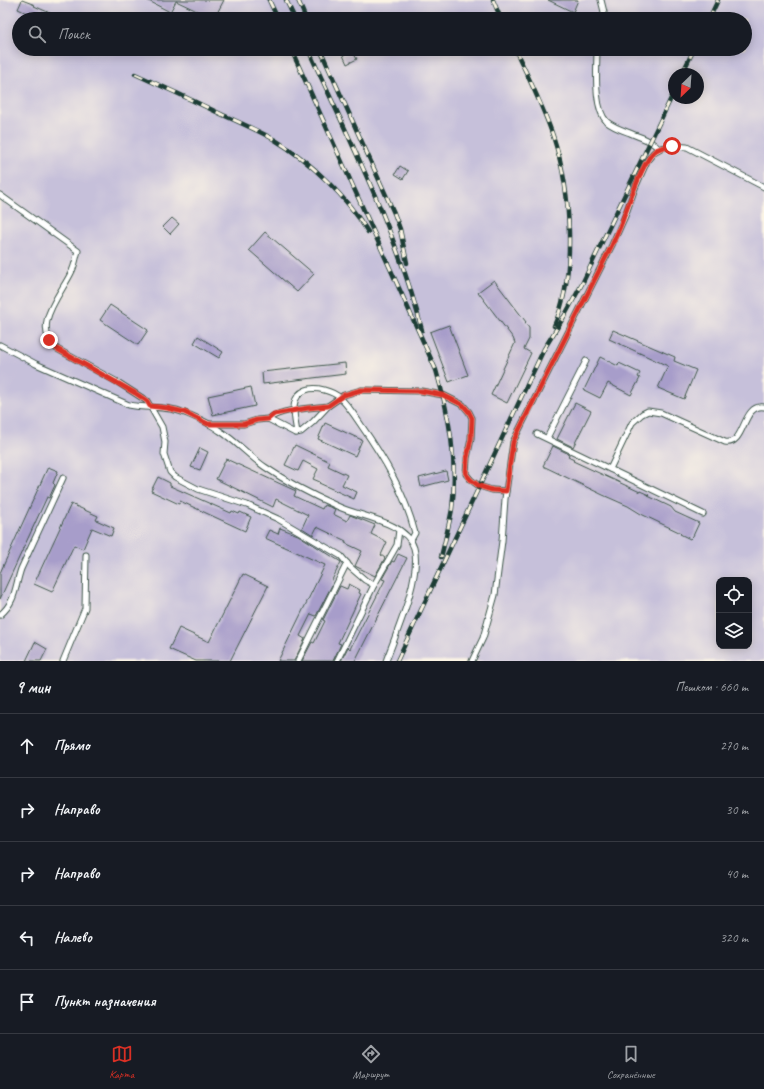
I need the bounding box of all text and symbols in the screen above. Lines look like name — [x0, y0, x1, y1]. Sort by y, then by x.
search box — [12, 12, 752, 56]
icon: search — [26, 23, 48, 45]
text: Поиск — [58, 25, 90, 44]
north arrow — [668, 68, 704, 104]
route start — [663, 137, 681, 155]
route end — [40, 331, 58, 349]
map controls — [716, 577, 752, 649]
button: locate — [716, 577, 752, 613]
button: layers — [716, 613, 752, 649]
text: 9 мин — [16, 677, 50, 698]
text: Пешком · 660 m — [675, 679, 748, 695]
icon: ahead — [16, 735, 38, 757]
text: Прямо — [54, 736, 90, 755]
text: 270 m — [720, 738, 748, 754]
icon: right — [16, 799, 38, 821]
text: Направо — [54, 800, 100, 819]
text: 30 m — [726, 802, 748, 818]
icon: right — [16, 863, 38, 885]
text: Направо — [54, 864, 100, 883]
text: 40 m — [726, 866, 748, 882]
icon: left — [16, 927, 38, 949]
text: Налево — [54, 928, 92, 947]
text: 320 m — [720, 930, 748, 946]
icon: arrive — [16, 991, 38, 1013]
text: Пункт назначения — [54, 992, 156, 1011]
tab: Карта — [109, 1043, 134, 1081]
tab: Маршрут — [353, 1043, 389, 1081]
tab: Сохранённые — [607, 1043, 655, 1081]

